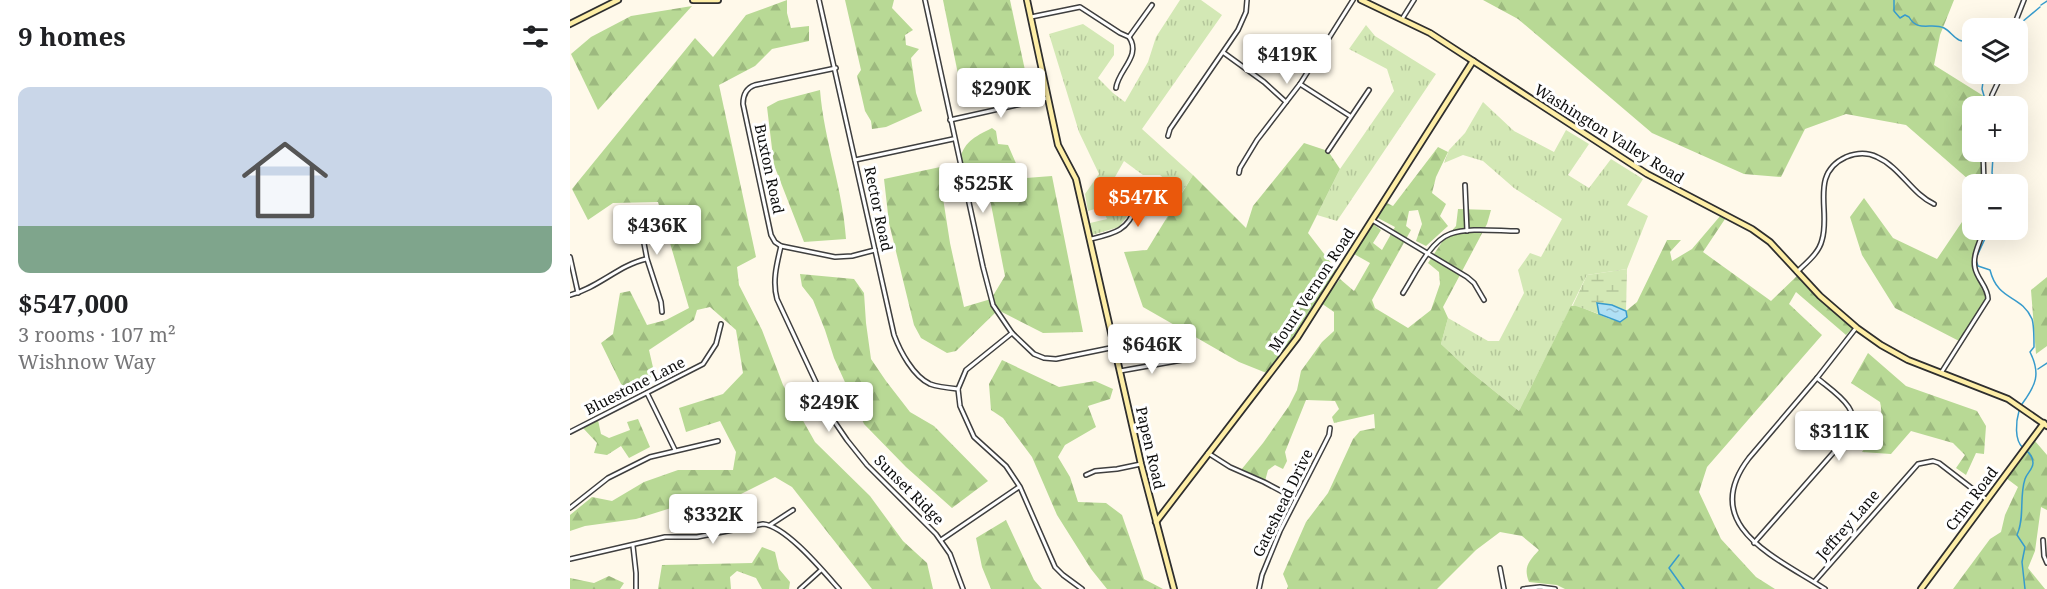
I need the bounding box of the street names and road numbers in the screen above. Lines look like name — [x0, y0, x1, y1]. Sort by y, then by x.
street label: Washington Valley Road — [1531, 79, 1688, 187]
street label: Buxton Road — [751, 122, 789, 216]
street label: Rector Road — [860, 165, 898, 253]
street label: Mount Vernon Road — [1264, 224, 1359, 355]
street label: Bluestone Lane — [581, 351, 688, 419]
street label: Papen Road — [1132, 404, 1170, 491]
street label: Gateshead Drive — [1247, 445, 1317, 560]
street label: Sunset Ridge — [870, 450, 949, 529]
street label: Crim Road — [1941, 462, 2002, 534]
street label: Jeffrey Lane — [1811, 485, 1883, 564]

